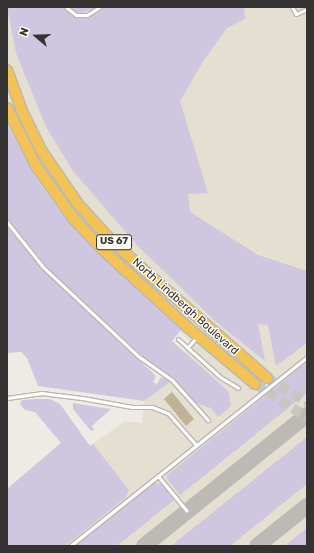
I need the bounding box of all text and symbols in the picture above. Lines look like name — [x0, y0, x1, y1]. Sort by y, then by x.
north arrow — [16, 16, 56, 56]
text: N — [17, 26, 32, 38]
road number: US 67 — [96, 234, 132, 250]
street label: North Lindbergh Boulevard — [129, 256, 241, 358]

